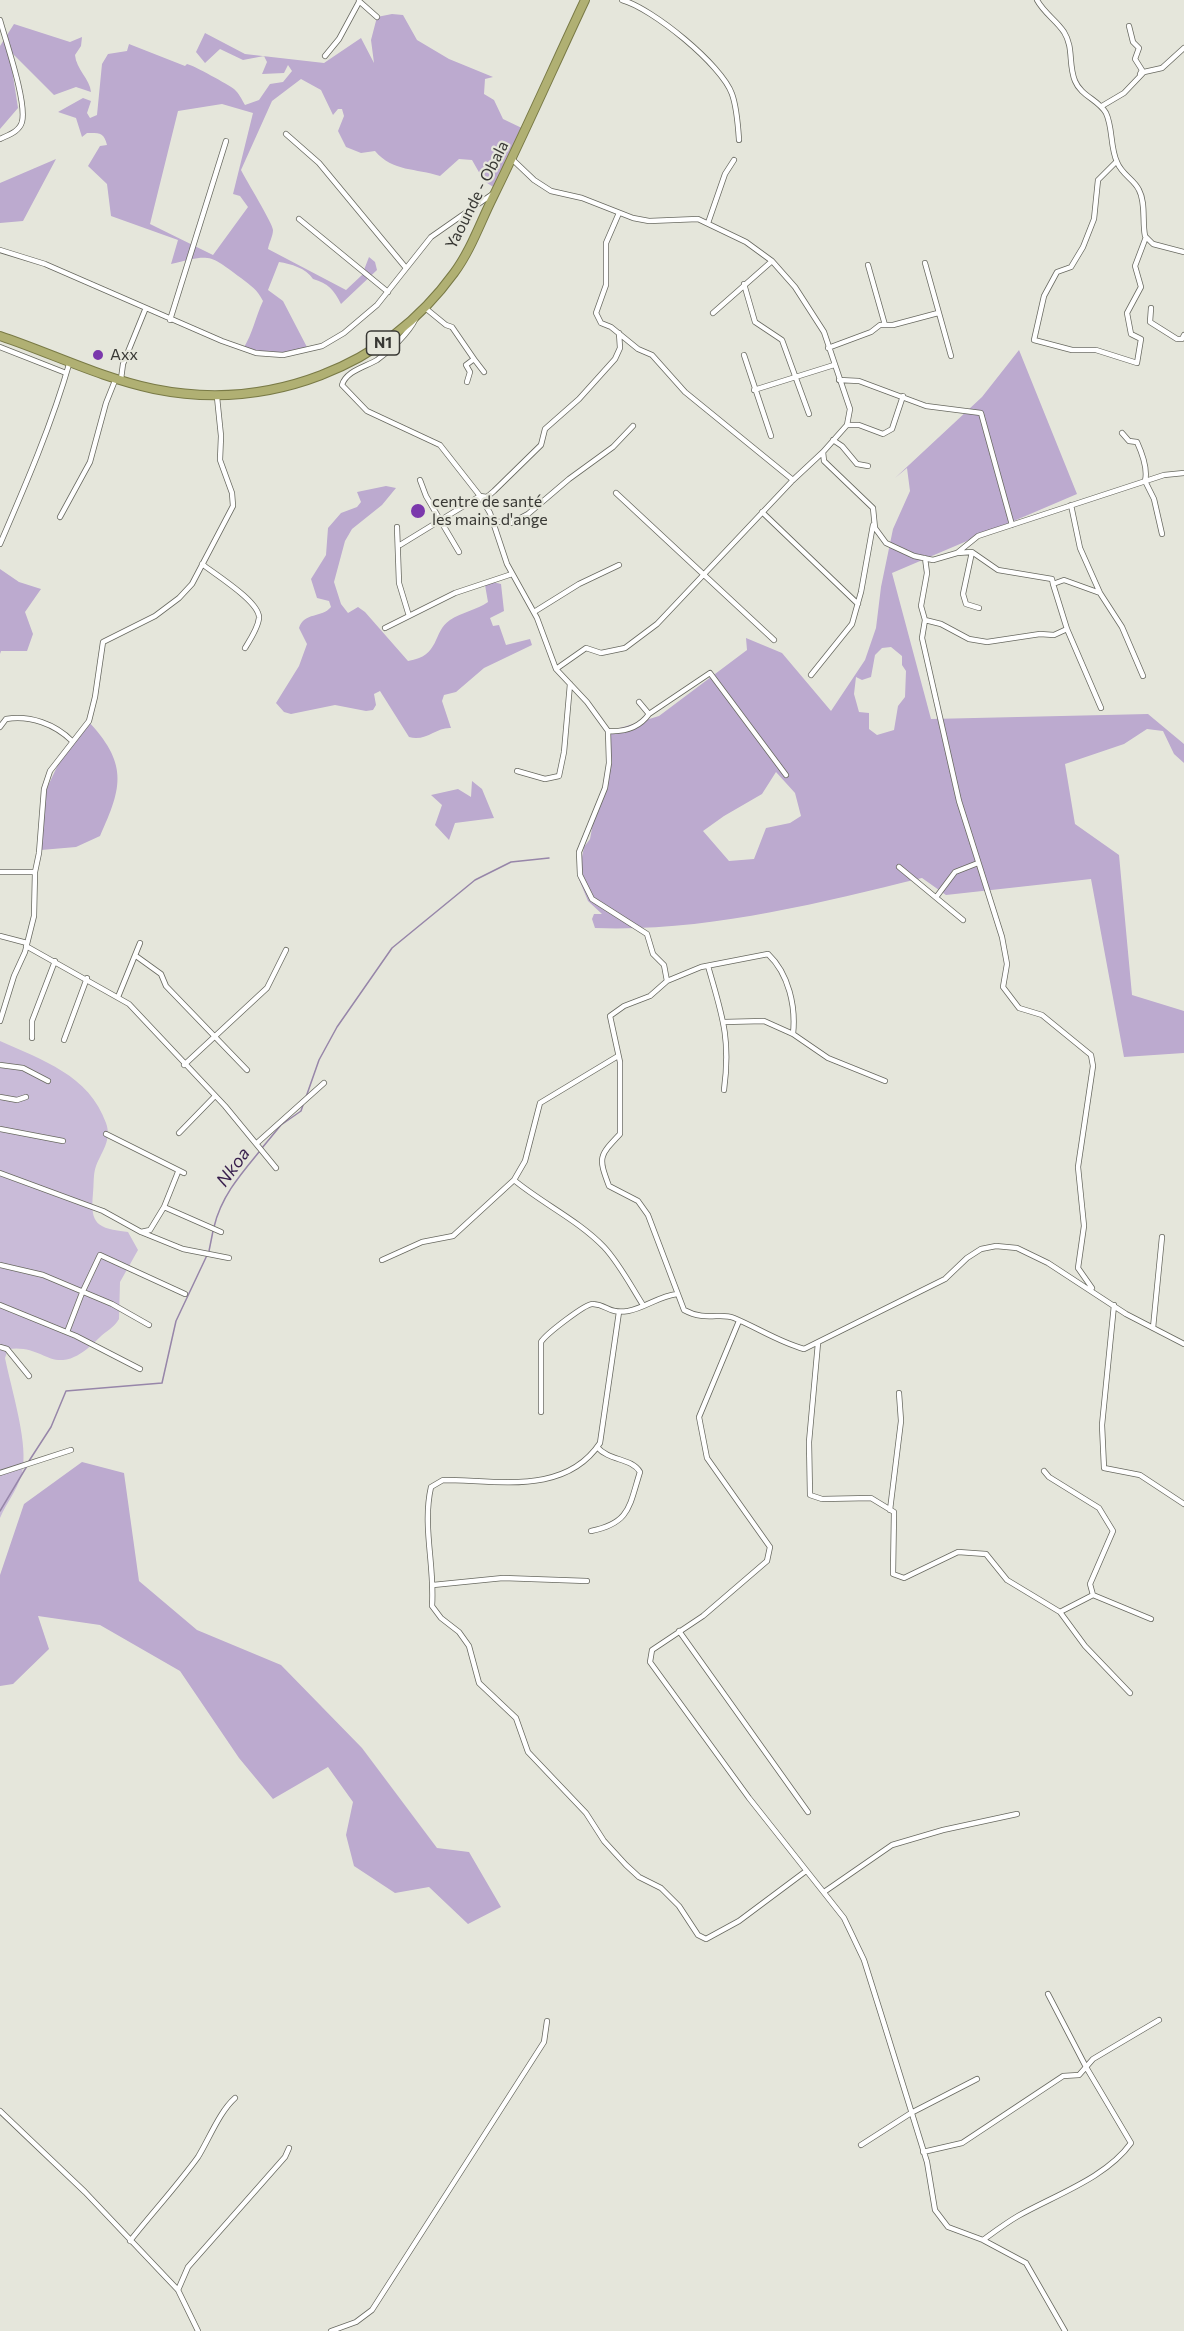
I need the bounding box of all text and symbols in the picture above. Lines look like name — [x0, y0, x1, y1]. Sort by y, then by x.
street label: Yaounde - Obala — [441, 138, 513, 252]
road number: N1 — [366, 331, 400, 355]
place label: Axx — [110, 345, 138, 365]
marker: Axx — [91, 348, 105, 362]
place label: centre de santé les mains d'ange — [432, 492, 548, 530]
marker: centre de santé les mains d'ange — [409, 502, 427, 520]
water label: Nkoa — [212, 1143, 254, 1191]

